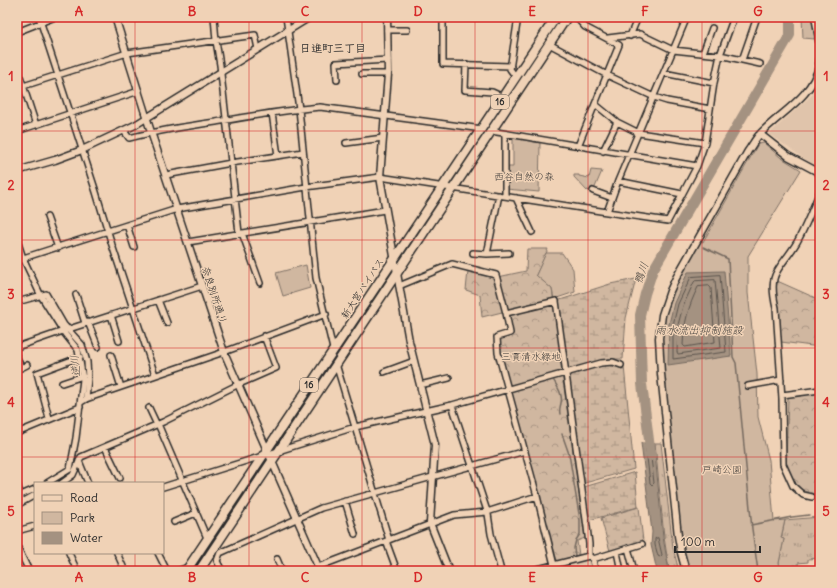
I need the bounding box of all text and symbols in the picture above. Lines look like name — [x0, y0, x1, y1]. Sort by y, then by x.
text: A — [75, 3, 84, 20]
text: B — [188, 3, 197, 20]
text: C — [301, 3, 310, 20]
text: D — [413, 3, 423, 20]
text: E — [528, 3, 536, 20]
text: F — [641, 3, 649, 20]
text: G — [753, 3, 763, 20]
district label: 日進町三丁目 — [300, 41, 366, 55]
text: 1 — [8, 68, 14, 85]
text: 1 — [823, 68, 829, 85]
road number: 16 — [491, 95, 509, 109]
park label: 西谷自然の森 — [494, 170, 554, 183]
text: 2 — [7, 177, 15, 194]
text: 2 — [822, 177, 830, 194]
street label: 新大宮バイパス — [338, 255, 387, 321]
water label: 鴨川 — [631, 260, 651, 286]
street label: 奈良別所通り — [199, 265, 230, 326]
text: 3 — [7, 286, 15, 303]
text: 3 — [822, 286, 830, 303]
water label: 雨水流出抑制施設 — [655, 323, 744, 337]
park label: 三貫清水緑地 — [501, 350, 561, 363]
water label: 逆川 — [67, 354, 83, 378]
road number: 16 — [300, 378, 318, 392]
text: 4 — [7, 394, 15, 411]
text: 4 — [822, 394, 830, 411]
park label: 戸崎公園 — [702, 463, 742, 476]
legend — [34, 482, 164, 554]
text: Road — [70, 490, 98, 505]
text: 5 — [7, 503, 15, 520]
text: 5 — [822, 503, 830, 520]
text: Park — [70, 510, 95, 525]
scale bar — [675, 528, 760, 554]
text: Water — [70, 530, 103, 545]
text: 100 m — [681, 534, 715, 549]
text: A — [75, 569, 84, 586]
text: B — [188, 569, 197, 586]
text: C — [301, 569, 310, 586]
text: D — [413, 569, 423, 586]
text: E — [528, 569, 536, 586]
text: F — [641, 569, 649, 586]
text: G — [753, 569, 763, 586]

